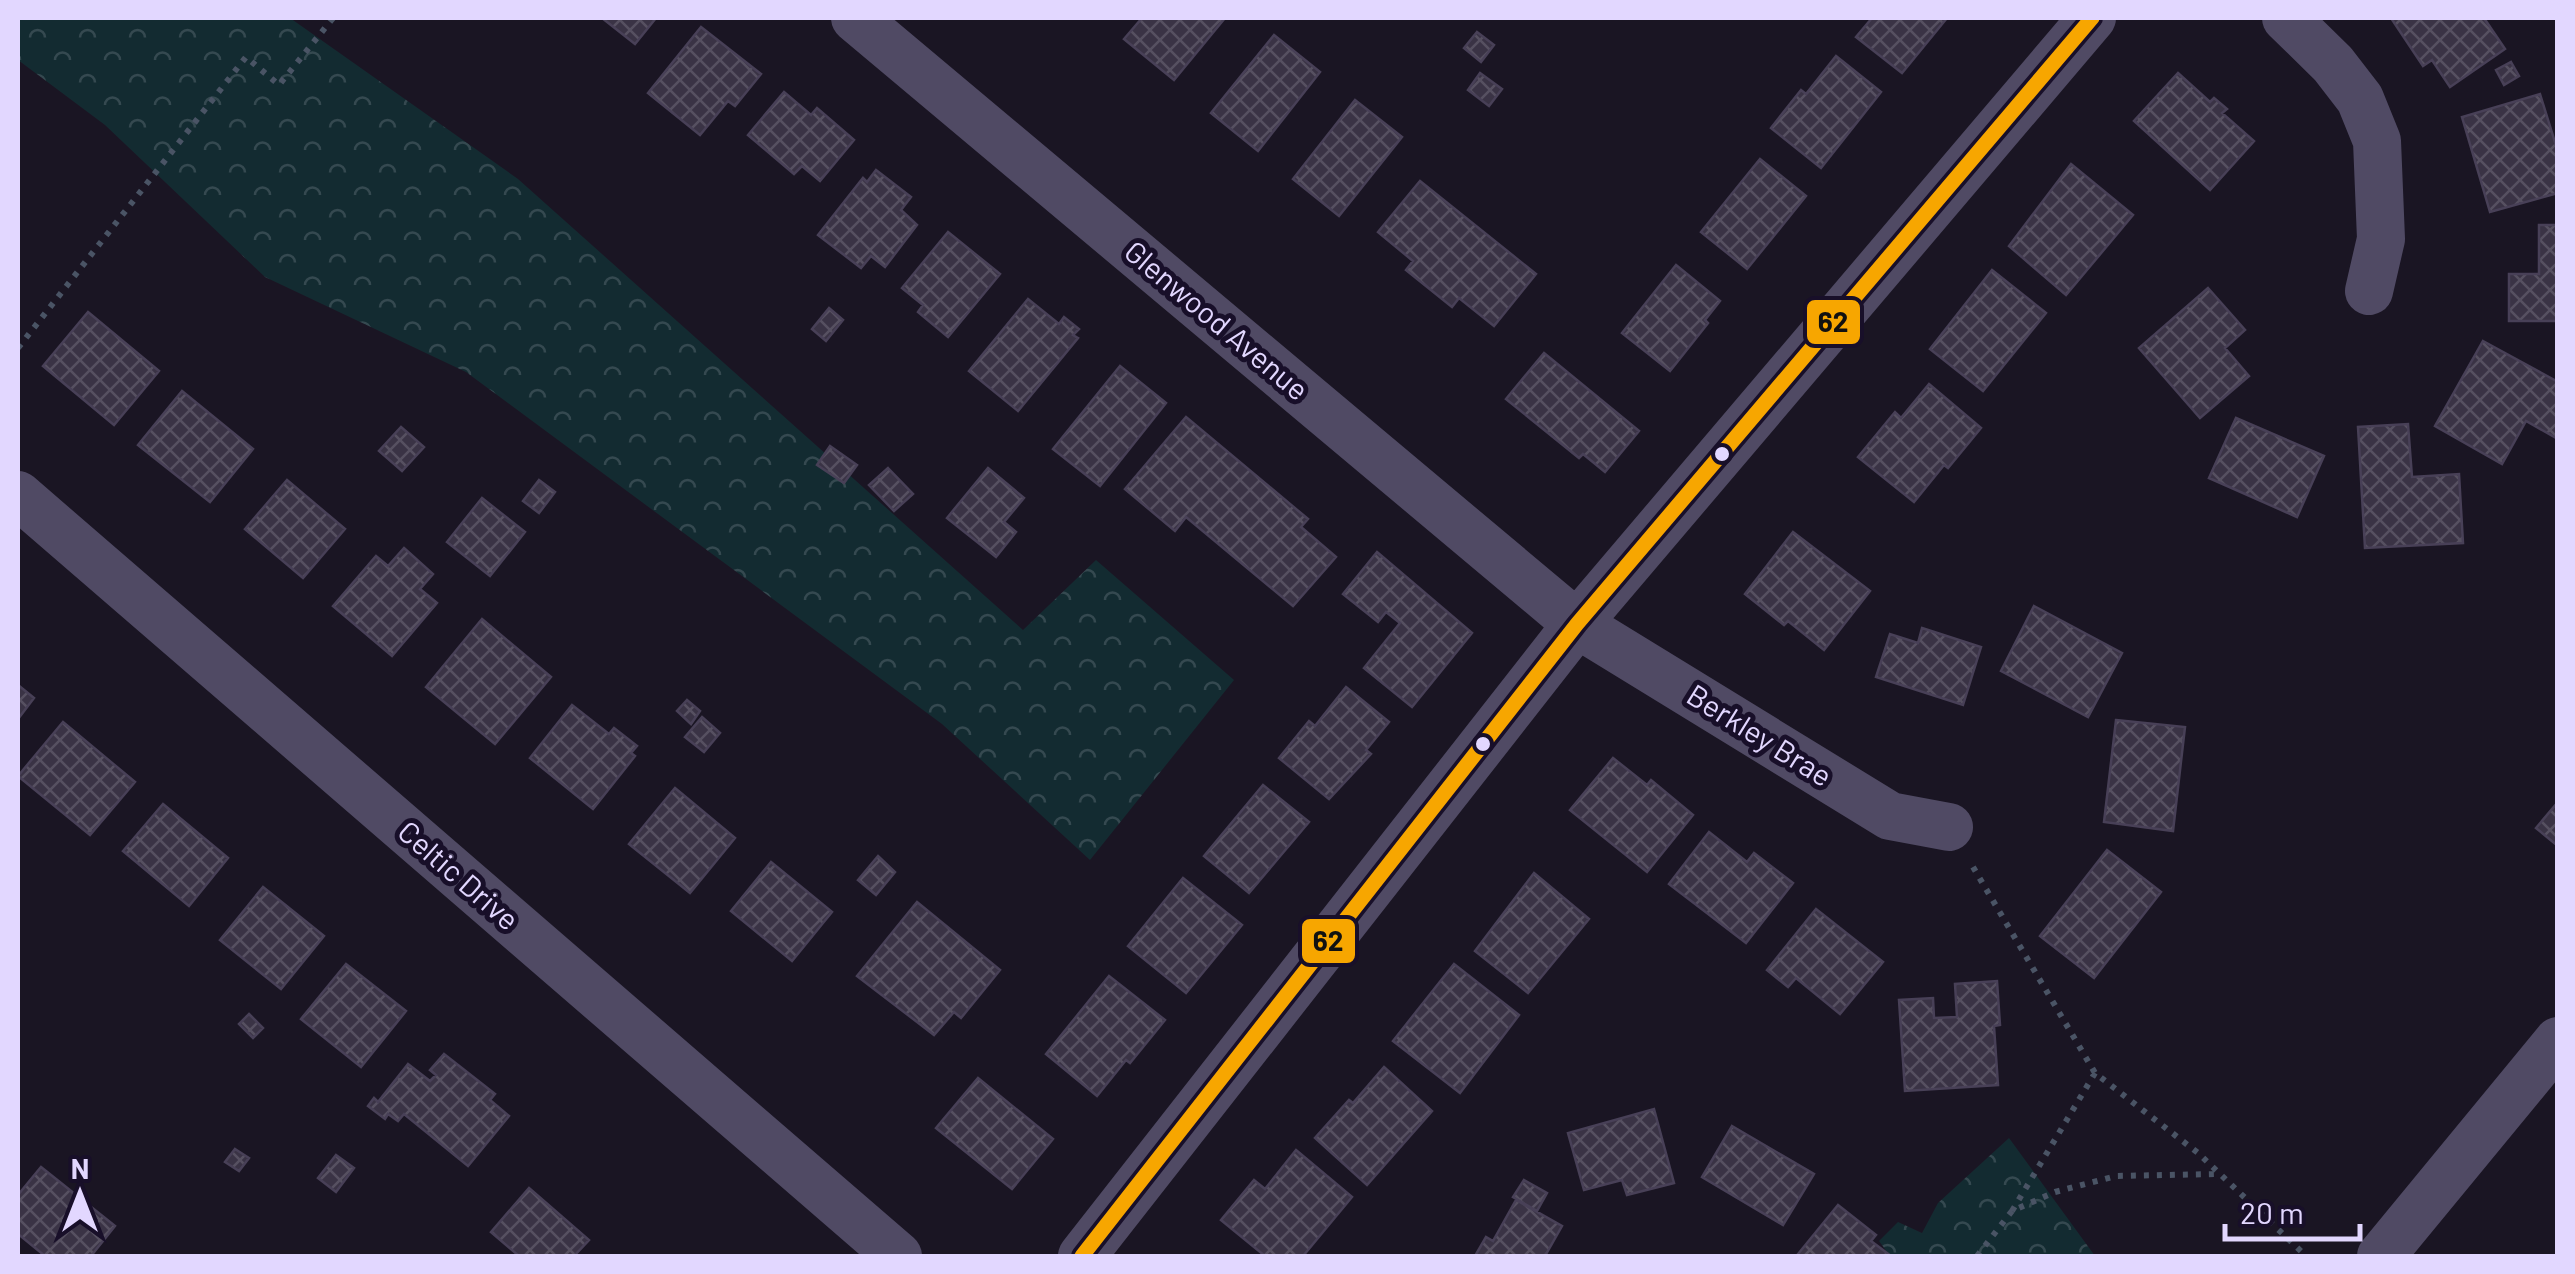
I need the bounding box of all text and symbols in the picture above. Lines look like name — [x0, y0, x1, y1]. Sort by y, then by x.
street label: Glenwood Avenue — [1118, 232, 1316, 407]
line badge: 62 — [1805, 298, 1862, 346]
text: 62 — [1818, 304, 1848, 338]
unlabelled marker — [1712, 444, 1732, 464]
street label: Berkley Brae — [1681, 676, 1839, 793]
unlabelled marker — [1473, 734, 1493, 754]
street label: Celtic Drive — [392, 812, 527, 937]
line badge: 62 — [1300, 917, 1357, 965]
text: 62 — [1313, 923, 1343, 957]
north arrow — [30, 1144, 130, 1244]
text: N — [71, 1151, 89, 1185]
scale bar — [2225, 1179, 2360, 1241]
text: 20 m — [2240, 1194, 2304, 1230]

